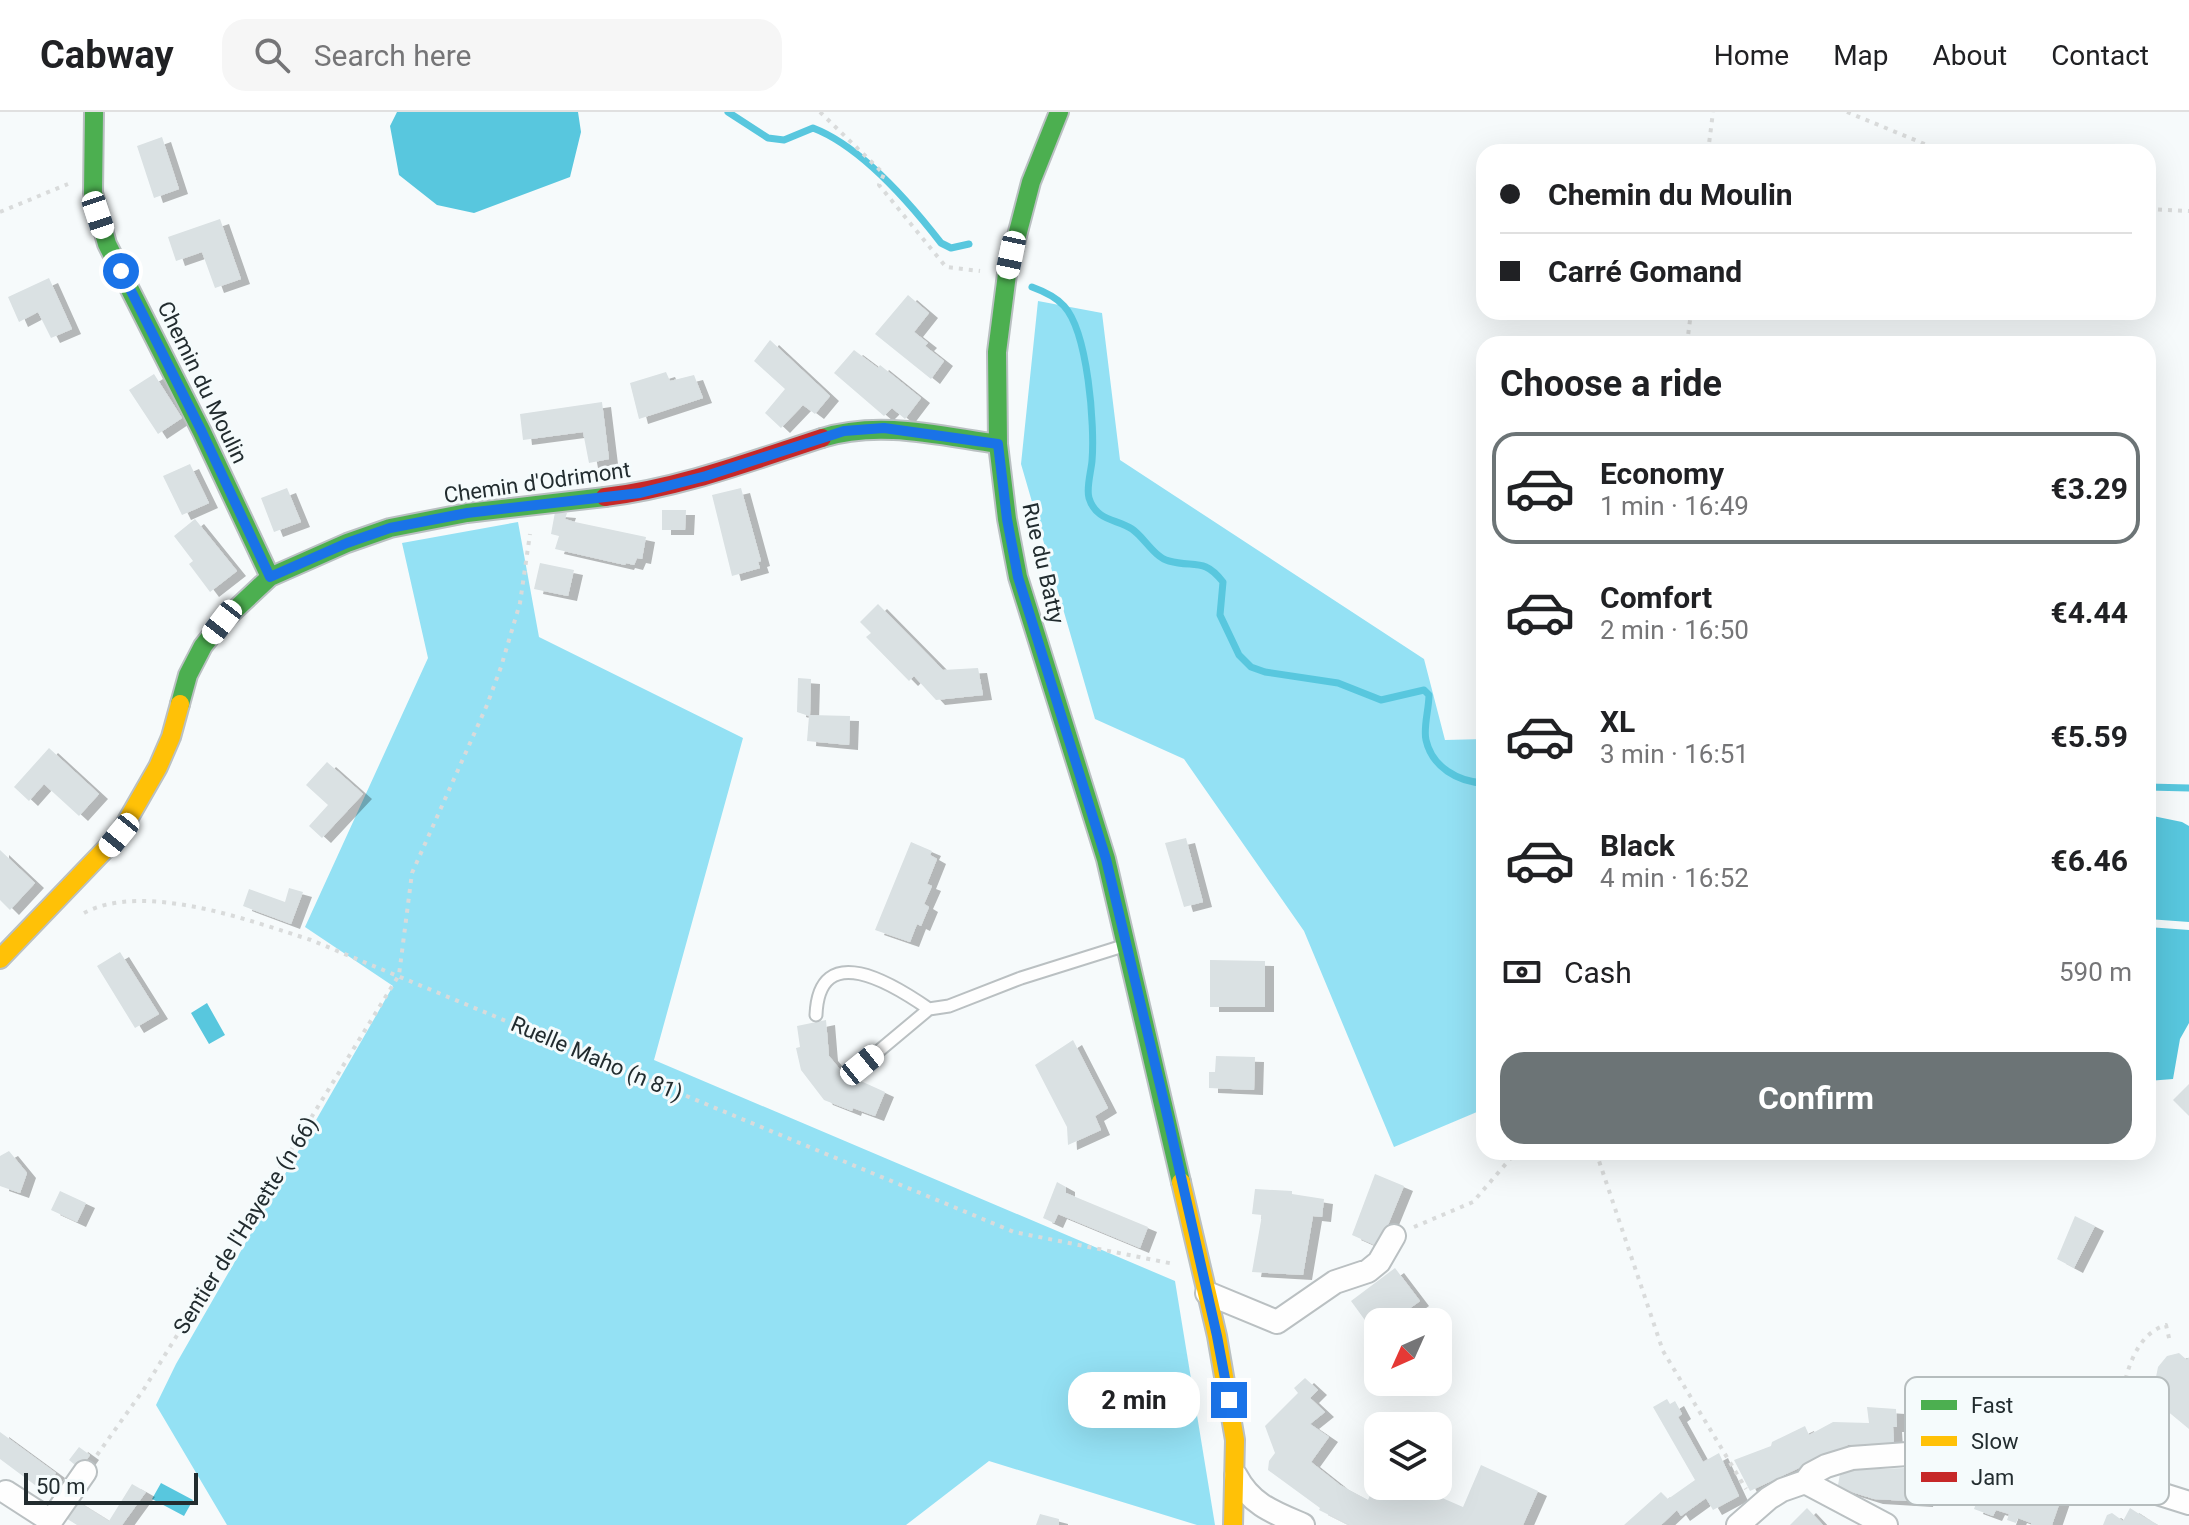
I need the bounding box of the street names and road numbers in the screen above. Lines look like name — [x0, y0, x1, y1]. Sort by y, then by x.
street label: Chemin du Moulin — [153, 297, 253, 467]
street label: Chemin d'Odrimont — [442, 457, 632, 508]
street label: Rue du Batty — [1017, 500, 1070, 627]
street label: Ruelle Maho (n 81) — [507, 1011, 686, 1107]
street label: Sentier de l'Hayette (n 66) — [168, 1112, 323, 1339]

